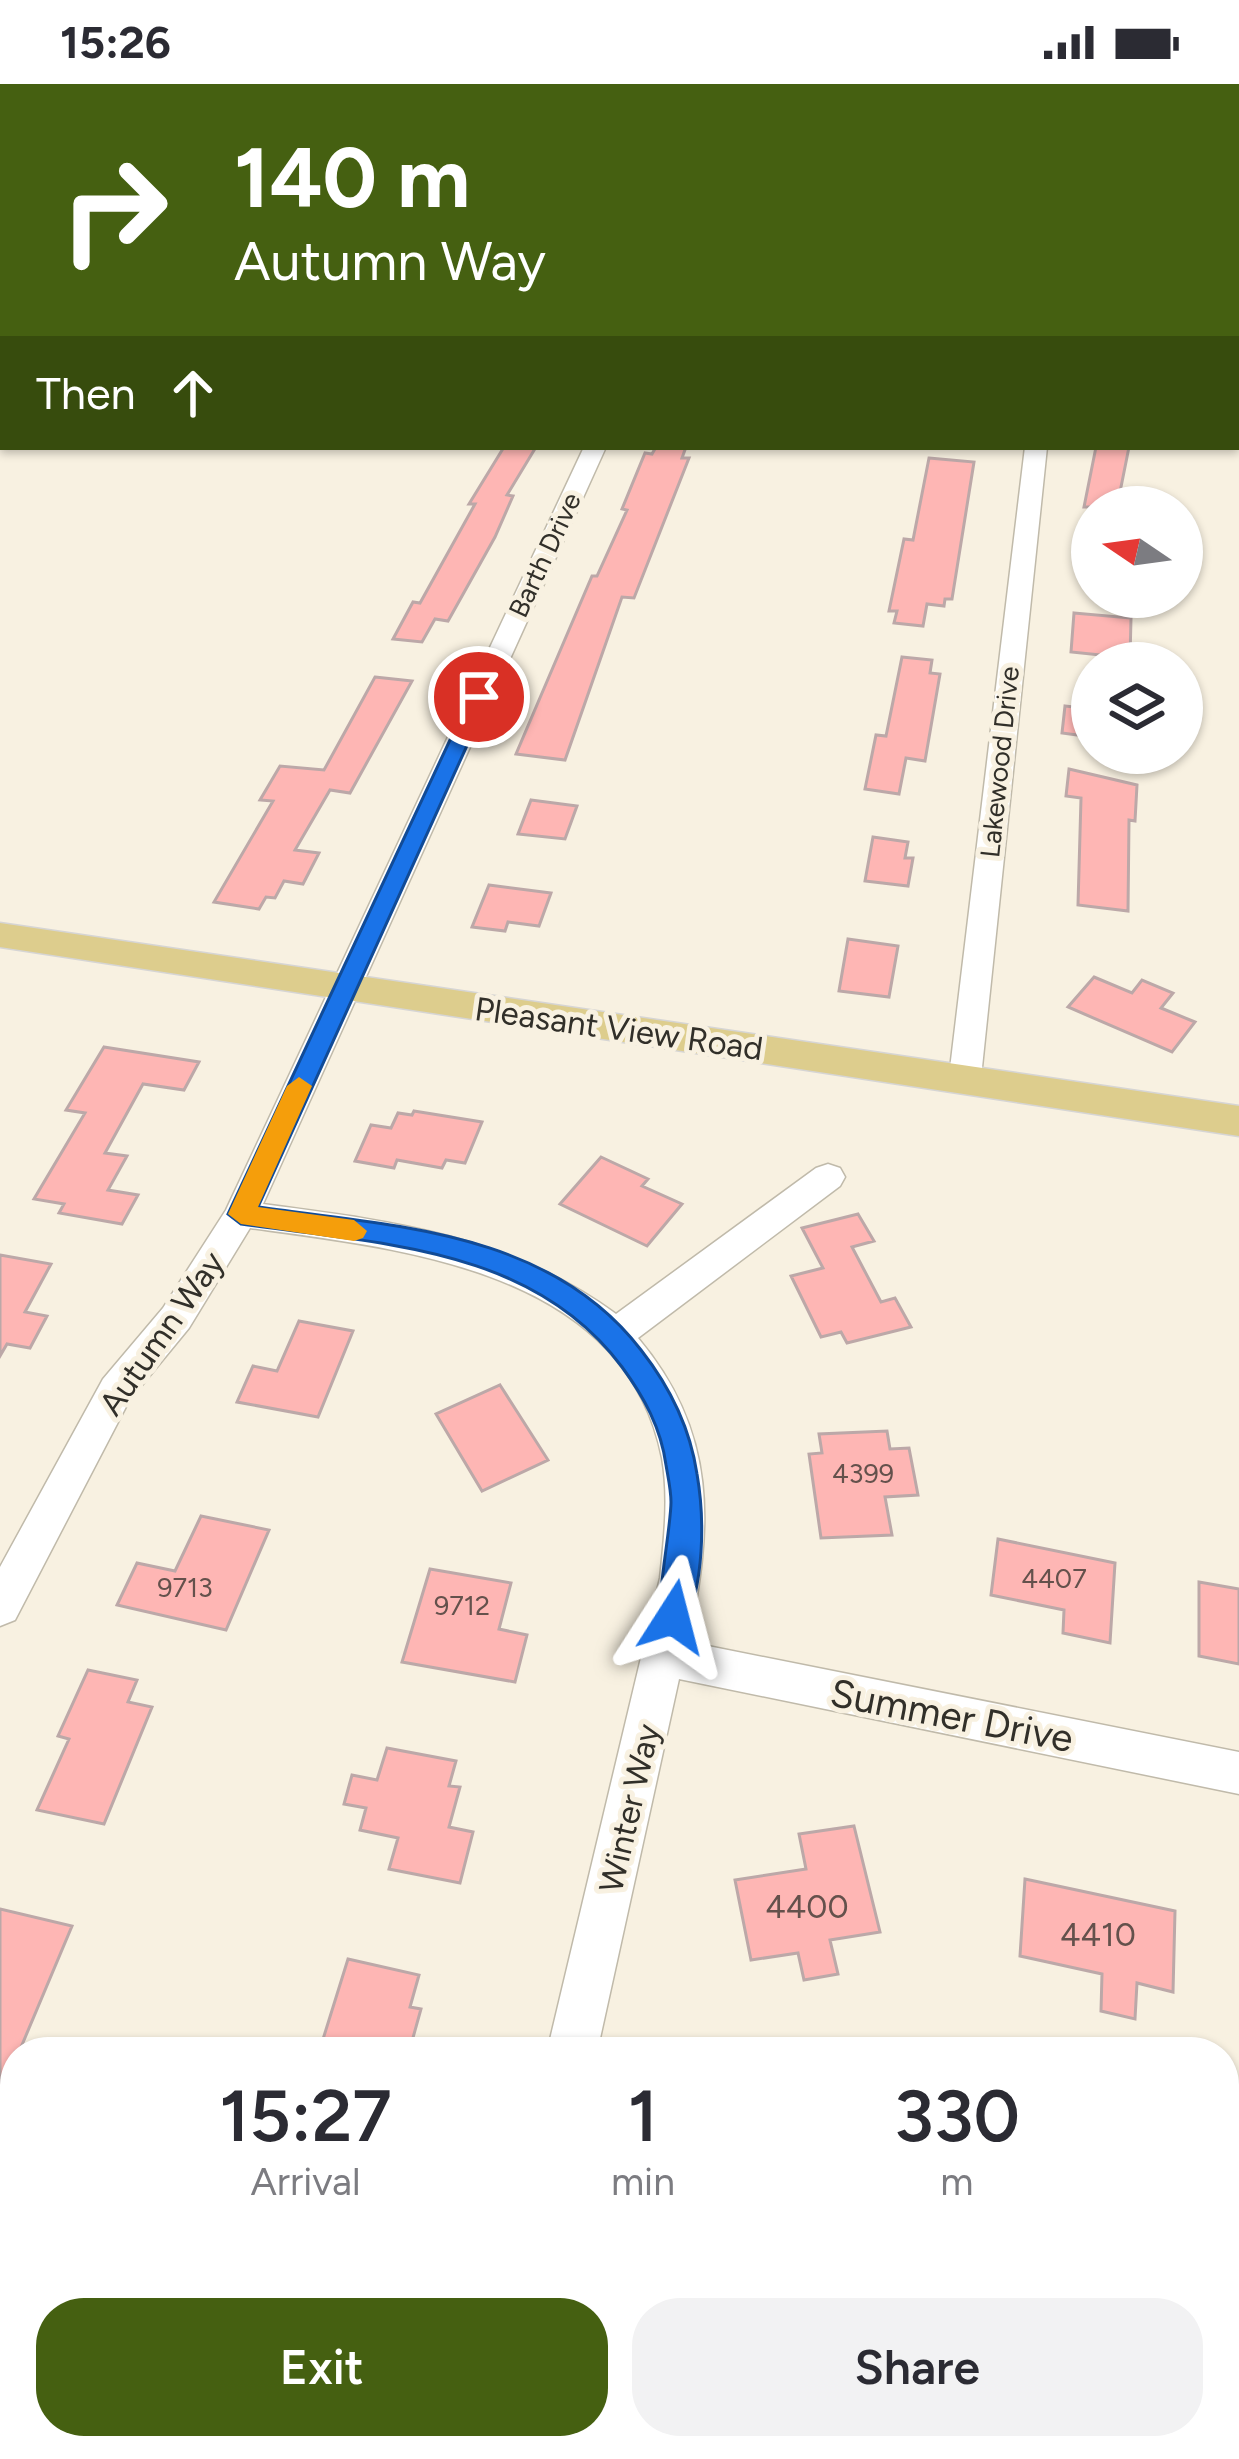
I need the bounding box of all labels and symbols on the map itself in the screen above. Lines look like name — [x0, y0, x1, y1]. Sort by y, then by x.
north arrow — [1071, 486, 1203, 618]
street label: Barth Drive — [501, 487, 588, 622]
pin — [428, 646, 530, 748]
street label: Lakewood Drive — [973, 665, 1026, 859]
street label: Pleasant View Road — [472, 989, 766, 1068]
street label: Autumn Way — [91, 1244, 232, 1423]
house number: 4399 — [832, 1457, 894, 1490]
position arrow — [610, 1554, 736, 1680]
house number: 4407 — [1021, 1562, 1087, 1595]
house number: 9713 — [157, 1571, 213, 1604]
house number: 9712 — [434, 1589, 490, 1622]
street label: Summer Drive — [826, 1669, 1077, 1762]
street label: Winter Way — [591, 1719, 668, 1896]
house number: 4400 — [765, 1887, 849, 1926]
house number: 4410 — [1060, 1915, 1136, 1954]

